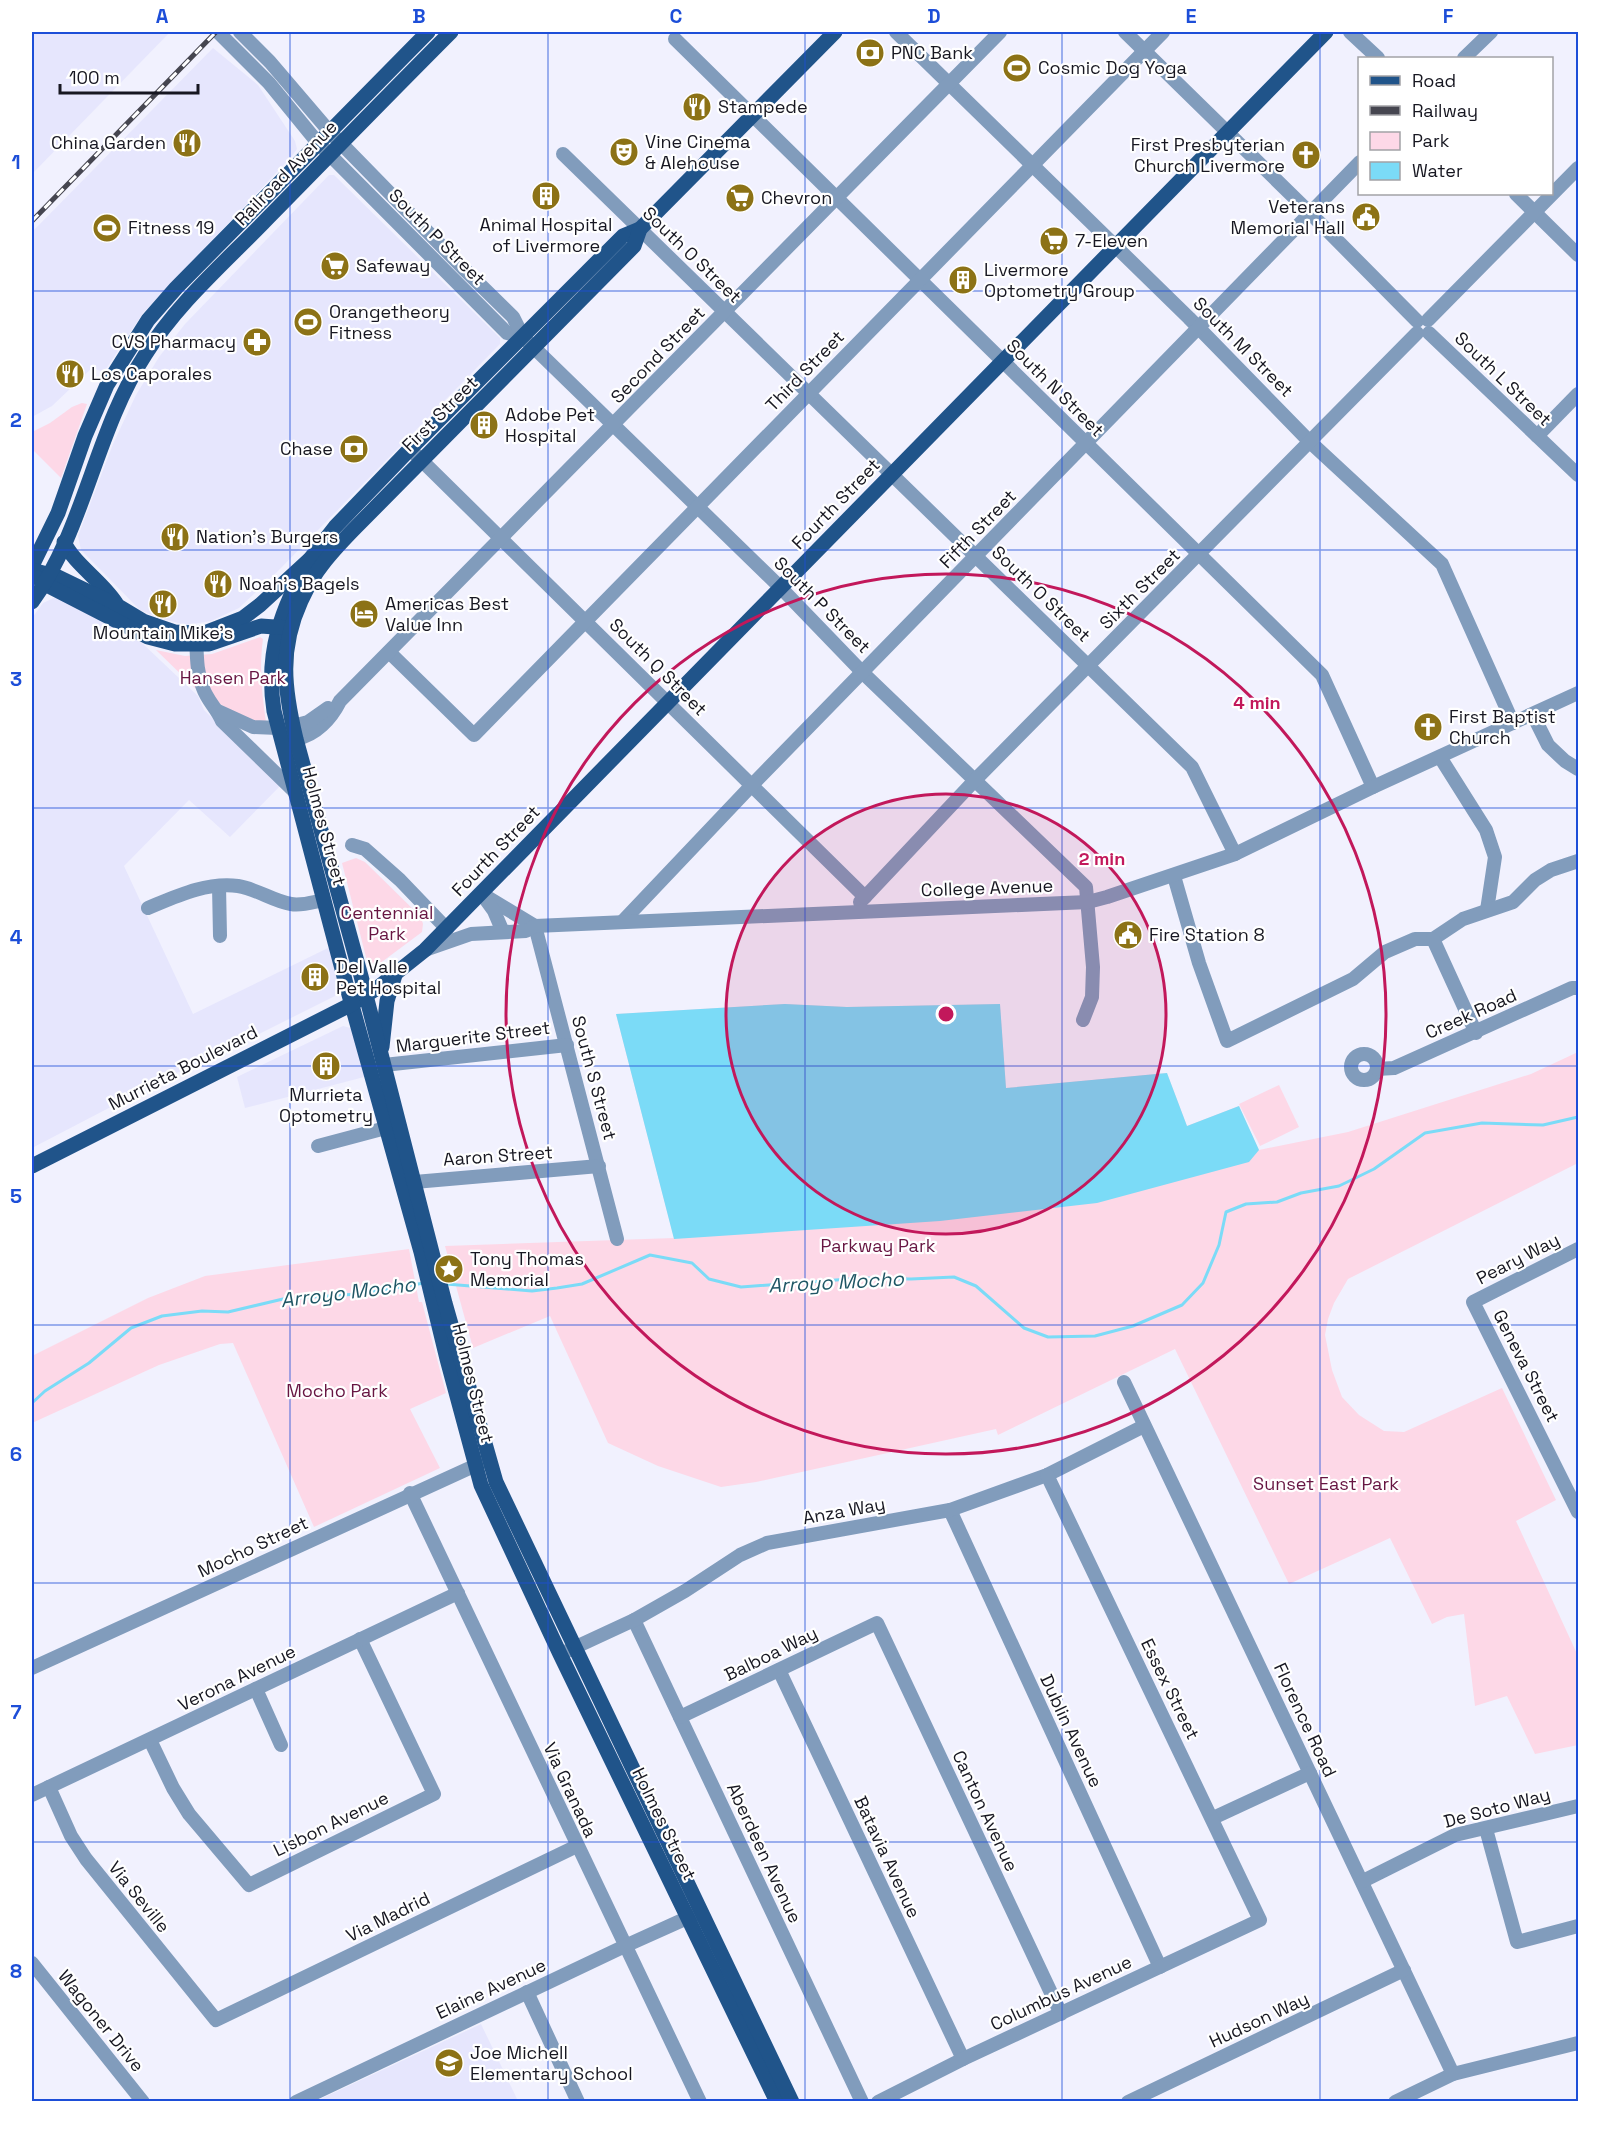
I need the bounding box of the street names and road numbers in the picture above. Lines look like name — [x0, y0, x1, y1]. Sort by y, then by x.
street label: Railroad Avenue — [230, 115, 342, 230]
street label: South P Street — [384, 183, 491, 290]
street label: South O Street — [638, 202, 747, 308]
street label: South M Street — [1188, 292, 1298, 402]
street label: Second Street — [606, 301, 710, 408]
street label: Third Street — [760, 325, 849, 416]
street label: South L Street — [1450, 327, 1557, 431]
street label: South N Street — [1002, 334, 1109, 441]
street label: First Street — [397, 371, 482, 456]
street label: Fourth Street — [787, 453, 885, 554]
street label: Fifth Street — [934, 484, 1021, 573]
street label: South O Street — [987, 541, 1096, 647]
street label: Sixth Street — [1094, 543, 1185, 634]
street label: South P Street — [769, 551, 876, 658]
street label: South Q Street — [605, 613, 712, 720]
street label: Holmes Street — [298, 764, 351, 888]
street label: Fourth Street — [447, 800, 545, 901]
street label: College Avenue — [920, 874, 1054, 901]
street label: Creek Road — [1421, 983, 1520, 1044]
street label: South S Street — [567, 1013, 622, 1143]
street label: Marguerite Street — [395, 1016, 551, 1057]
street label: Murrieta Boulevard — [104, 1020, 261, 1115]
street label: Aaron Street — [442, 1140, 554, 1171]
street label: Peary Way — [1472, 1228, 1563, 1289]
street label: Geneva Street — [1488, 1306, 1565, 1426]
street label: Holmes Street — [447, 1321, 499, 1445]
street label: Anza Way — [801, 1492, 887, 1529]
street label: Mocho Street — [194, 1511, 312, 1582]
street label: Balboa Way — [720, 1621, 821, 1686]
street label: Essex Street — [1136, 1635, 1205, 1743]
street label: Verona Avenue — [174, 1639, 299, 1716]
street label: Florence Road — [1269, 1659, 1342, 1781]
street label: Dublin Avenue — [1035, 1670, 1108, 1791]
street label: Via Granada — [538, 1739, 602, 1841]
street label: Canton Avenue — [947, 1747, 1024, 1875]
street label: Holmes Street — [627, 1764, 702, 1884]
street label: Aberdeen Avenue — [722, 1779, 807, 1927]
street label: De Soto Way — [1441, 1782, 1553, 1833]
street label: Lisbon Avenue — [269, 1786, 392, 1861]
street label: Batavia Avenue — [849, 1792, 926, 1922]
street label: Via Seville — [104, 1856, 175, 1937]
street label: Via Madrid — [342, 1886, 434, 1947]
street label: Columbus Avenue — [986, 1950, 1135, 2035]
street label: Elaine Avenue — [432, 1953, 550, 2024]
street label: Wagoner Drive — [53, 1965, 150, 2076]
street label: Hudson Way — [1205, 1986, 1312, 2053]

